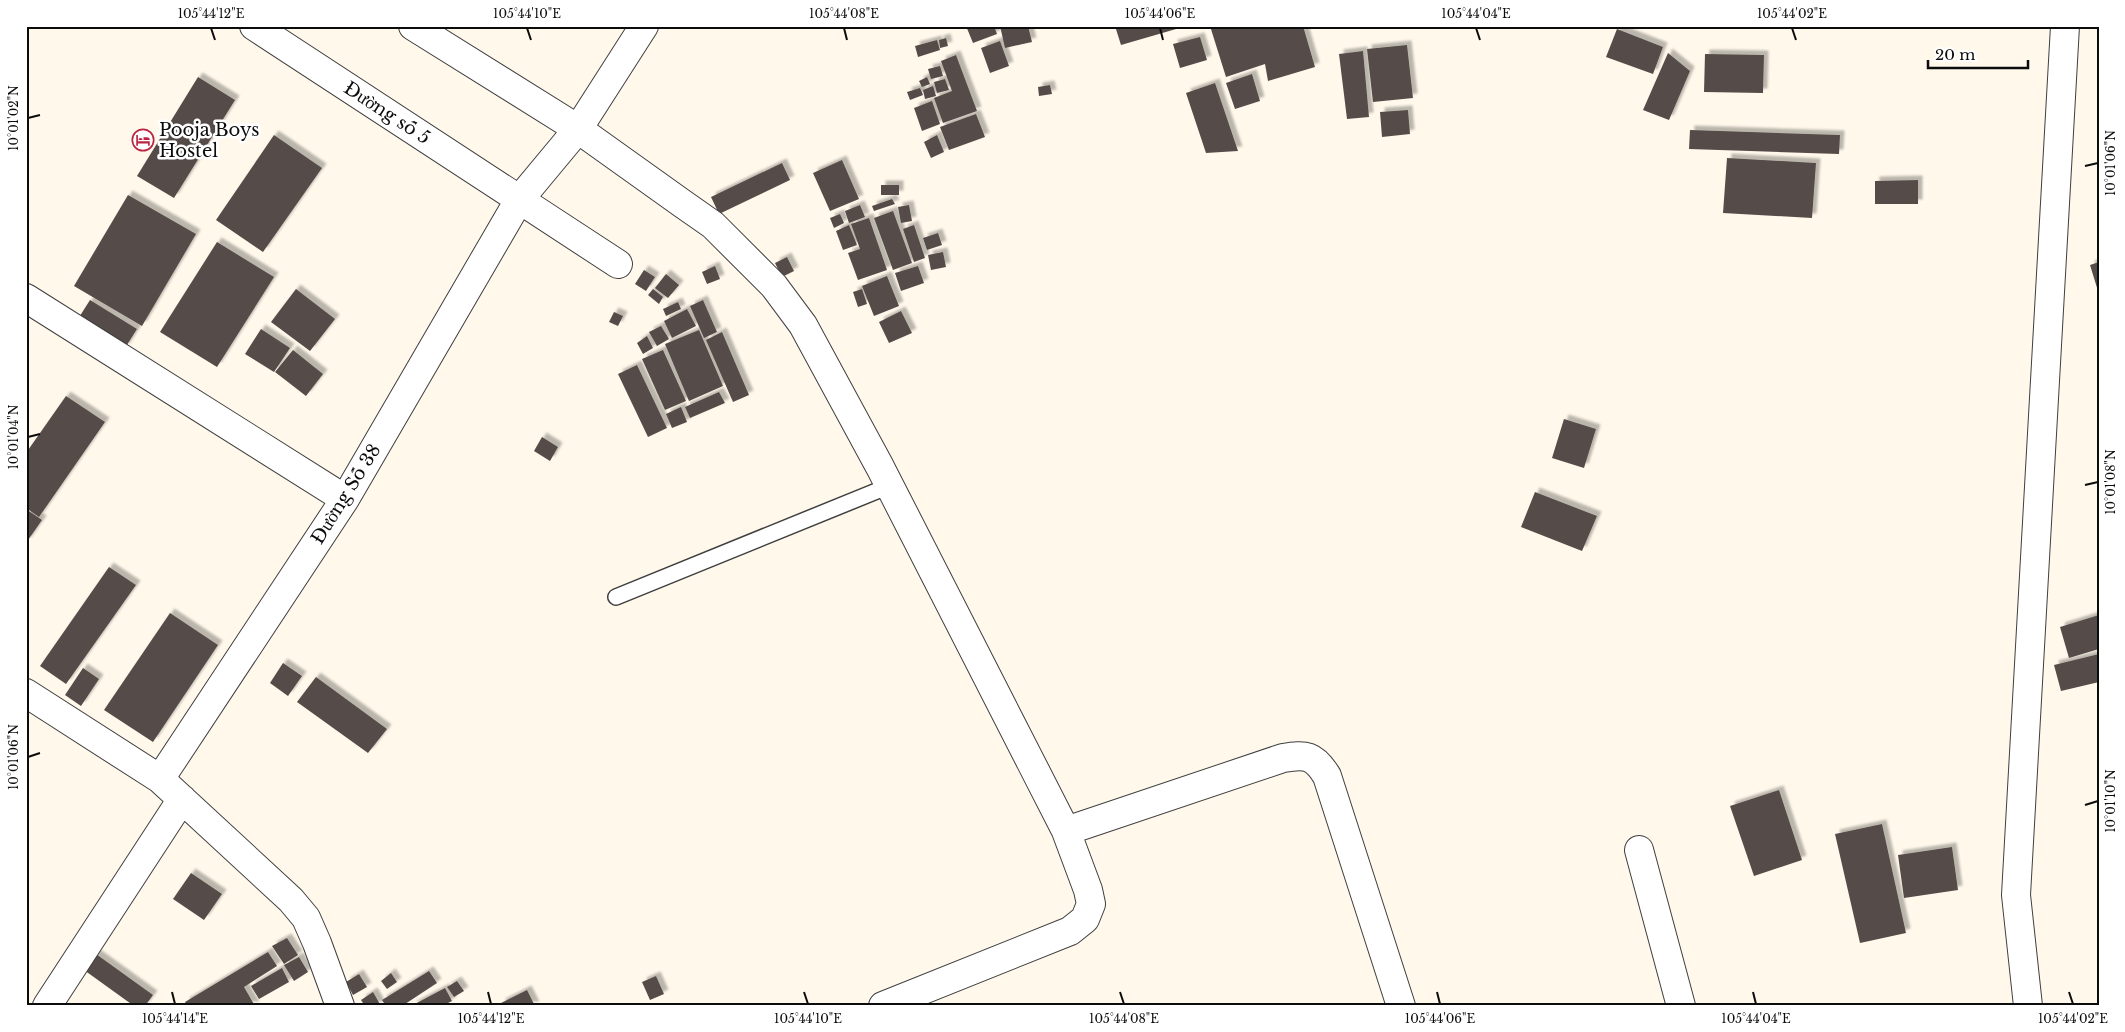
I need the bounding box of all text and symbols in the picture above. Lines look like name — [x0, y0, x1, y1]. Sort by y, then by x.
text: 105°44'12"E — [178, 6, 245, 21]
text: 105°44'10"E — [493, 6, 561, 21]
text: 105°44'08"E — [809, 6, 879, 21]
text: 105°44'06"E — [1125, 6, 1195, 21]
text: 105°44'04"E — [1441, 6, 1511, 21]
text: 105°44'02"E — [1757, 6, 1827, 21]
scale bar — [1928, 38, 2028, 70]
text: 20 m — [1935, 45, 1975, 64]
street label: Đường số 5 — [340, 77, 434, 149]
text: 10°01'02"N — [6, 85, 21, 151]
place label: Pooja Boys Hostel — [159, 119, 259, 162]
hotel icon: Pooja Boys Hostel — [131, 128, 155, 152]
text: 10°01'06"N — [2103, 130, 2118, 196]
text: 10°01'04"N — [6, 404, 21, 470]
street label: Đường Số 38 — [307, 440, 385, 548]
text: 10°01'08"N — [2103, 449, 2118, 515]
text: 10°01'06"N — [6, 724, 21, 790]
text: 10°01'10"N — [2103, 769, 2118, 833]
text: 105°44'14"E — [142, 1011, 208, 1026]
text: 105°44'12"E — [458, 1011, 525, 1026]
text: 105°44'10"E — [774, 1011, 842, 1026]
text: 105°44'08"E — [1089, 1011, 1159, 1026]
text: 105°44'06"E — [1405, 1011, 1475, 1026]
text: 105°44'04"E — [1721, 1011, 1791, 1026]
text: 105°44'02"E — [2038, 1011, 2108, 1026]

